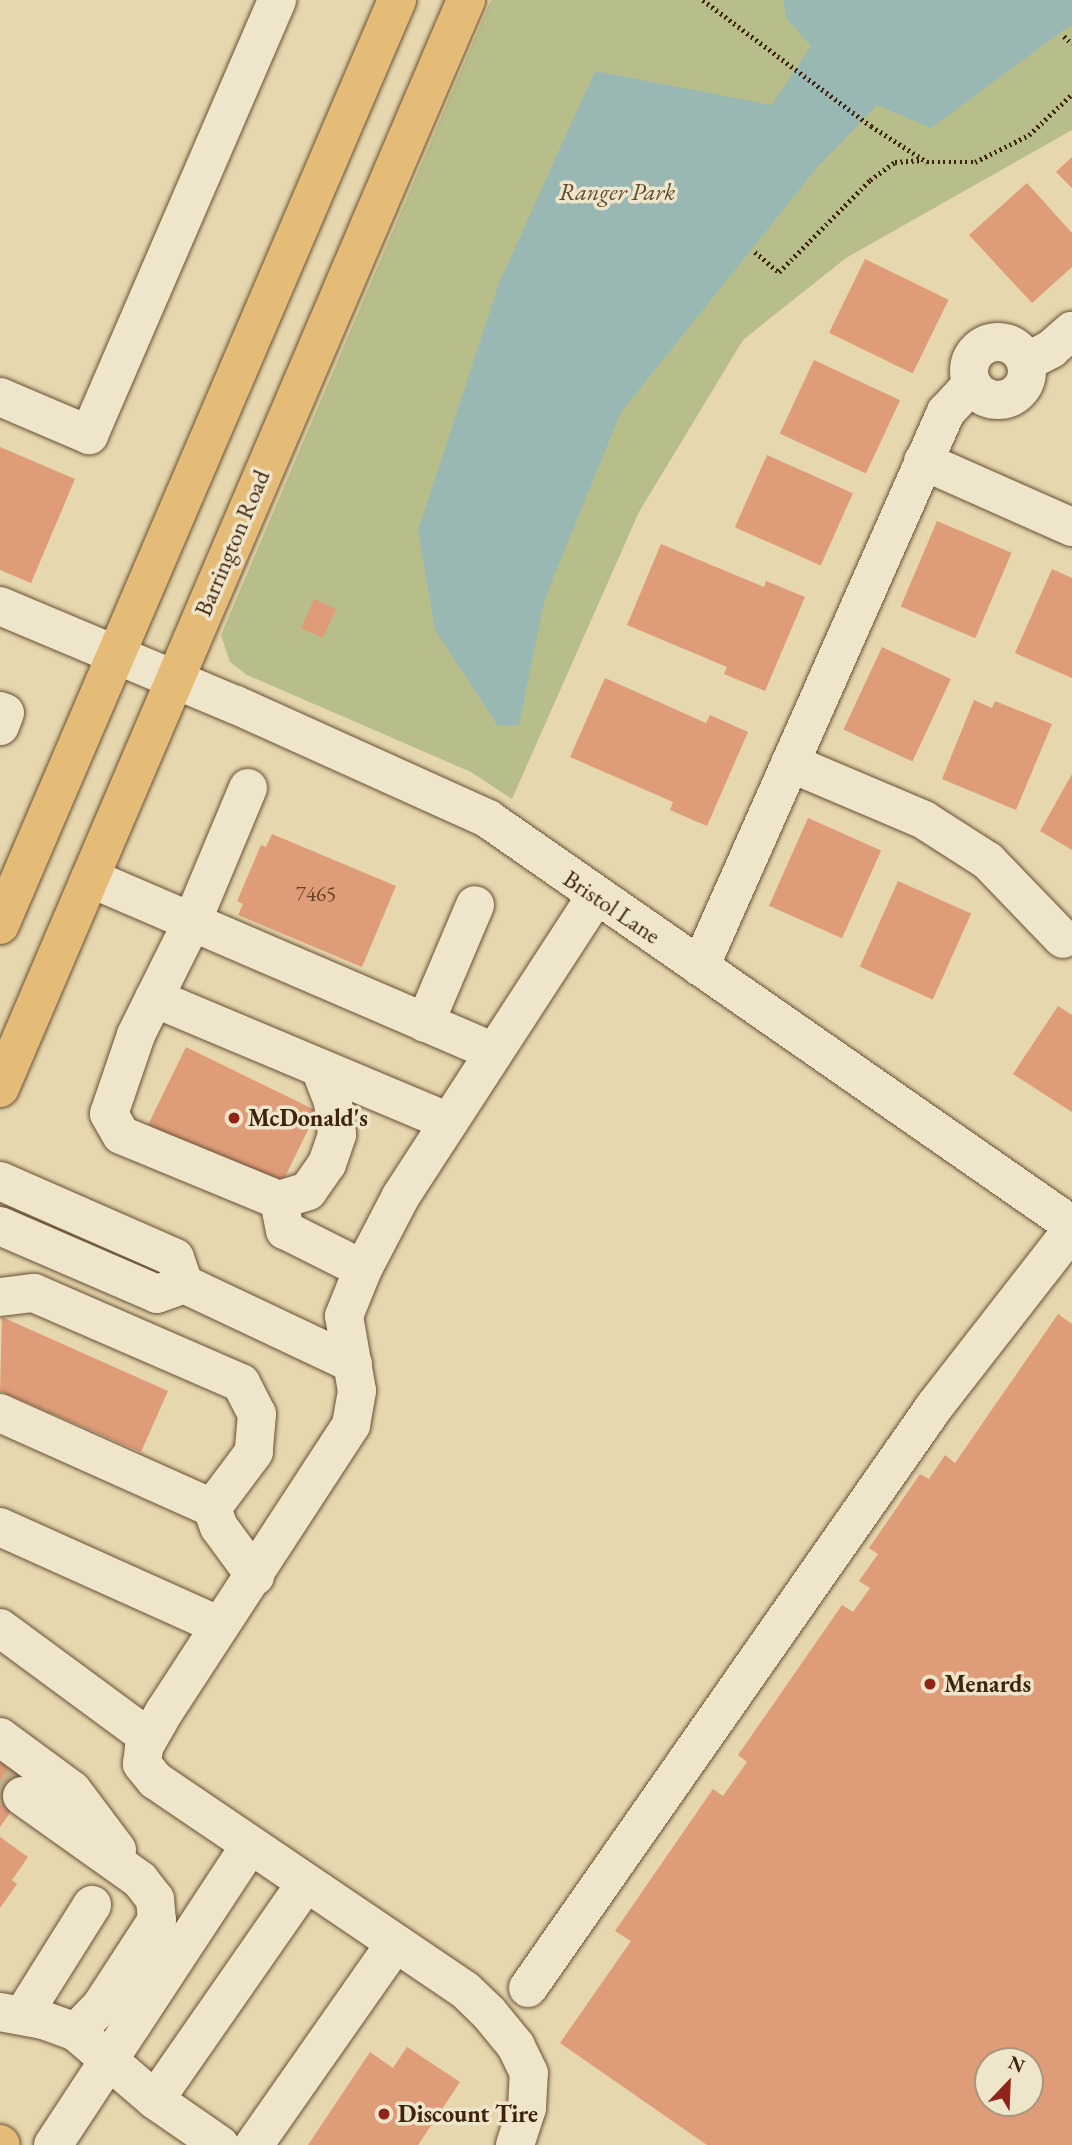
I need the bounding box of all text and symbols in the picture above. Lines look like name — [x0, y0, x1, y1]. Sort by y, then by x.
park label: Ranger Park — [559, 178, 675, 206]
street label: Barrington Road — [188, 466, 276, 620]
street label: Bristol Lane — [558, 864, 666, 950]
house number: 7465 — [296, 881, 336, 907]
place label: McDonald's — [248, 1104, 368, 1132]
marker: McDonald's — [226, 1110, 242, 1126]
place label: Menards — [944, 1670, 1031, 1698]
marker: Menards — [922, 1676, 938, 1692]
north arrow — [974, 2047, 1044, 2117]
text: N — [1005, 2050, 1029, 2079]
place label: Discount Tire — [398, 2100, 538, 2128]
marker: Discount Tire — [376, 2106, 392, 2122]

